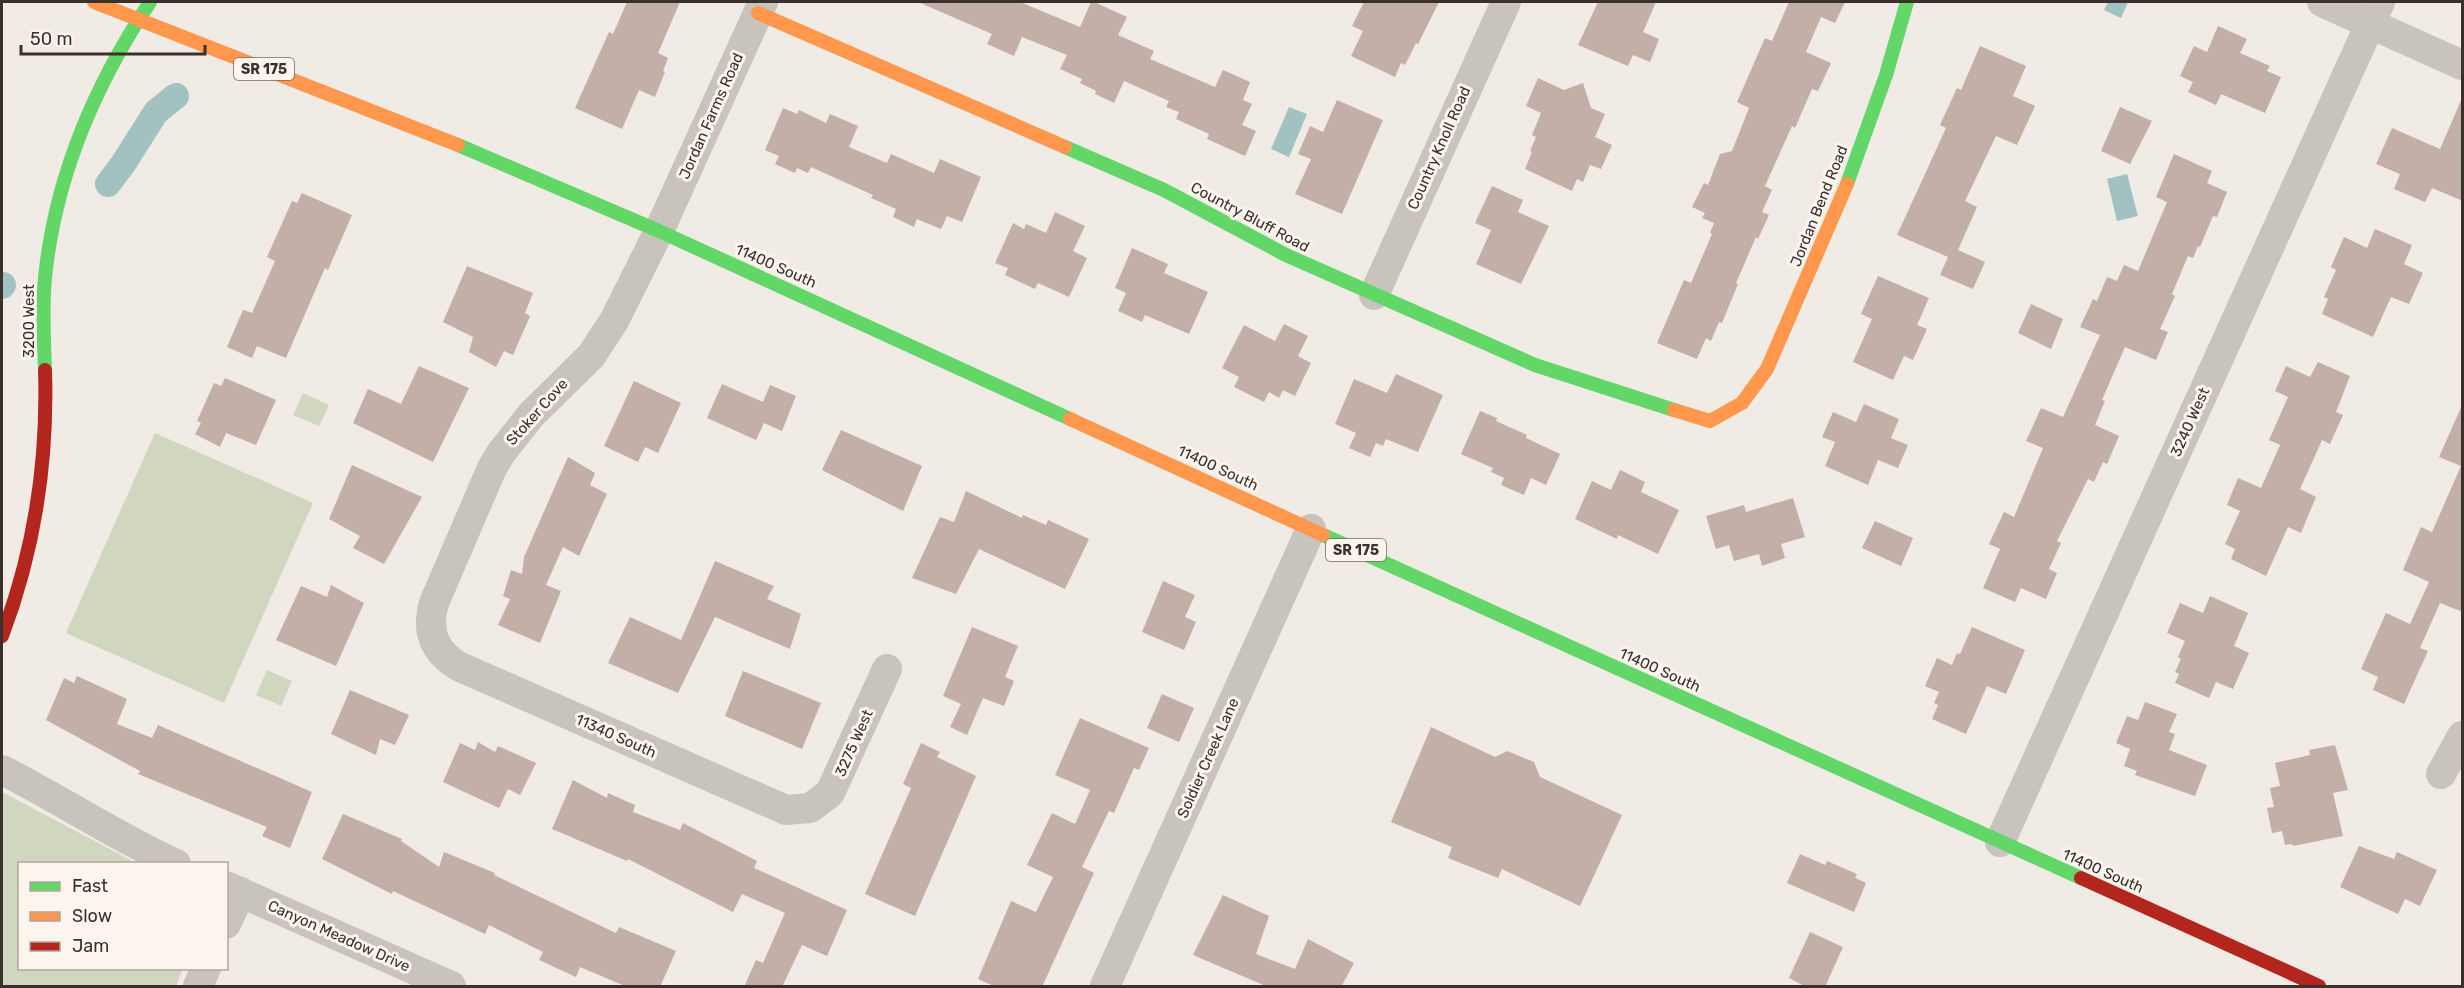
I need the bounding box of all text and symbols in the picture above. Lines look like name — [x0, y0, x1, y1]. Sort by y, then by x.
scale bar — [21, 18, 206, 56]
text: 50 m — [30, 28, 73, 50]
street label: Jordan Farms Road — [675, 50, 747, 182]
road number: SR 175 — [234, 58, 294, 80]
street label: Country Knoll Road — [1404, 84, 1474, 212]
street label: Jordan Bend Road — [1786, 143, 1852, 269]
street label: Country Bluff Road — [1188, 178, 1312, 256]
street label: 11400 South — [733, 240, 819, 292]
street label: 3200 West — [20, 284, 38, 358]
street label: Stoker Cove — [502, 375, 572, 449]
street label: 3240 West — [2167, 385, 2213, 459]
street label: 11400 South — [1175, 441, 1261, 495]
road number: SR 175 — [1326, 539, 1386, 561]
street label: 11400 South — [1617, 644, 1703, 696]
street label: Soldier Creek Lane — [1173, 695, 1243, 821]
street label: 3275 West — [831, 707, 877, 779]
street label: 11340 South — [573, 710, 659, 762]
street label: 11400 South — [2060, 845, 2146, 897]
legend — [18, 862, 228, 970]
text: Fast — [72, 875, 108, 897]
street label: Canyon Meadow Drive — [265, 896, 413, 976]
text: Slow — [72, 905, 112, 927]
text: Jam — [72, 935, 109, 957]

